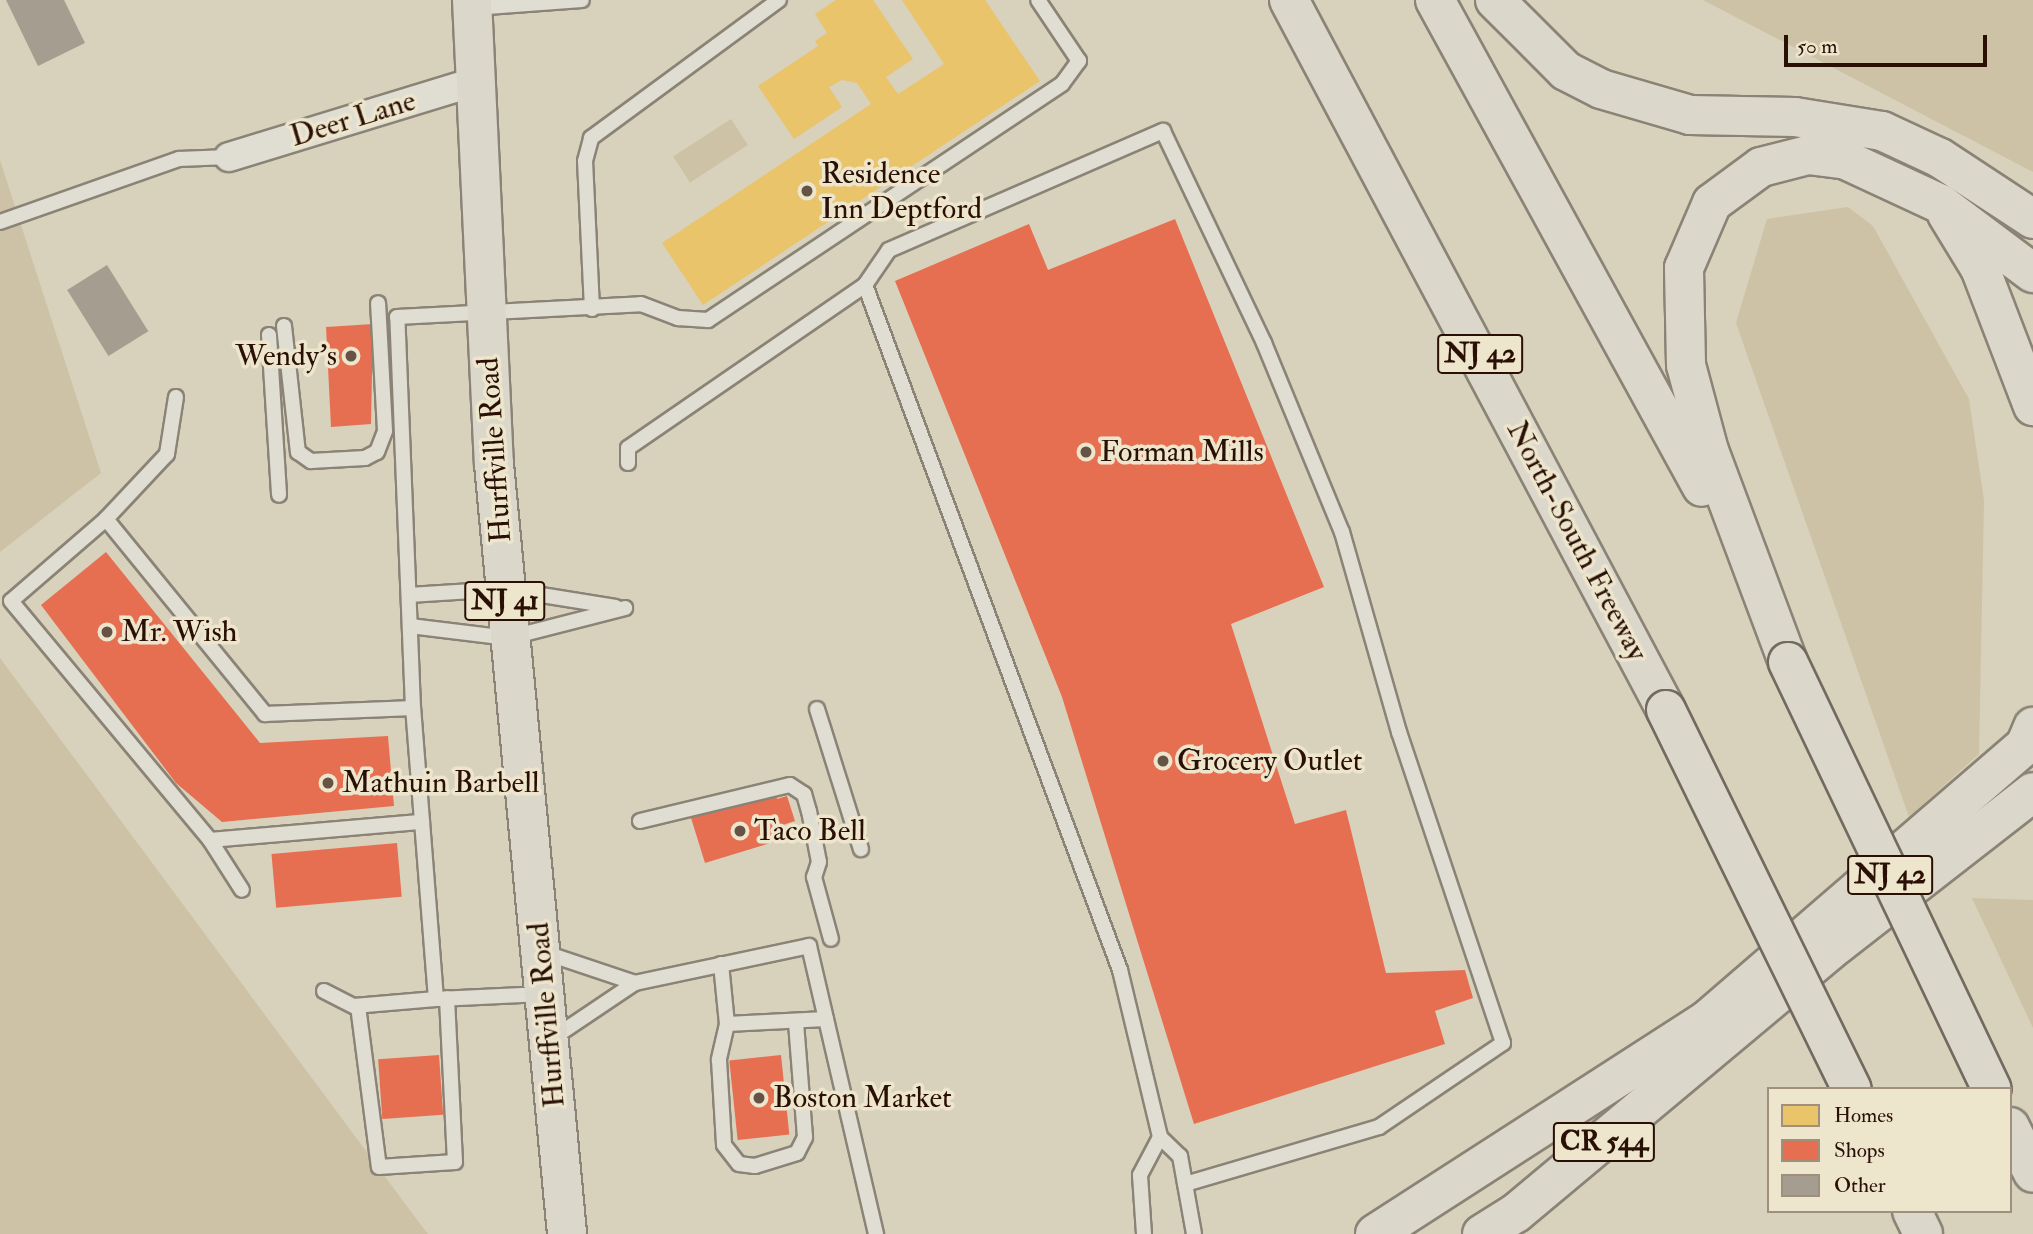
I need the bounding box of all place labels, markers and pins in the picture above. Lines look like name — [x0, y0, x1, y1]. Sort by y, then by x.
place label: Residence Inn Deptford — [821, 156, 982, 226]
marker: Residence Inn Deptford — [799, 183, 815, 199]
place label: Wendy's — [235, 338, 337, 374]
marker: Wendy's — [343, 348, 359, 364]
place label: Forman Mills — [1100, 434, 1264, 470]
marker: Forman Mills — [1078, 444, 1094, 460]
place label: Mr. Wish — [121, 614, 237, 650]
marker: Mr. Wish — [99, 624, 115, 640]
place label: Grocery Outlet — [1177, 743, 1362, 779]
marker: Grocery Outlet — [1155, 753, 1171, 769]
place label: Mathuin Barbell — [342, 765, 540, 801]
marker: Mathuin Barbell — [320, 775, 336, 791]
place label: Taco Bell — [754, 813, 866, 849]
marker: Taco Bell — [732, 823, 748, 839]
place label: Boston Market — [773, 1080, 952, 1116]
marker: Boston Market — [751, 1090, 767, 1106]

